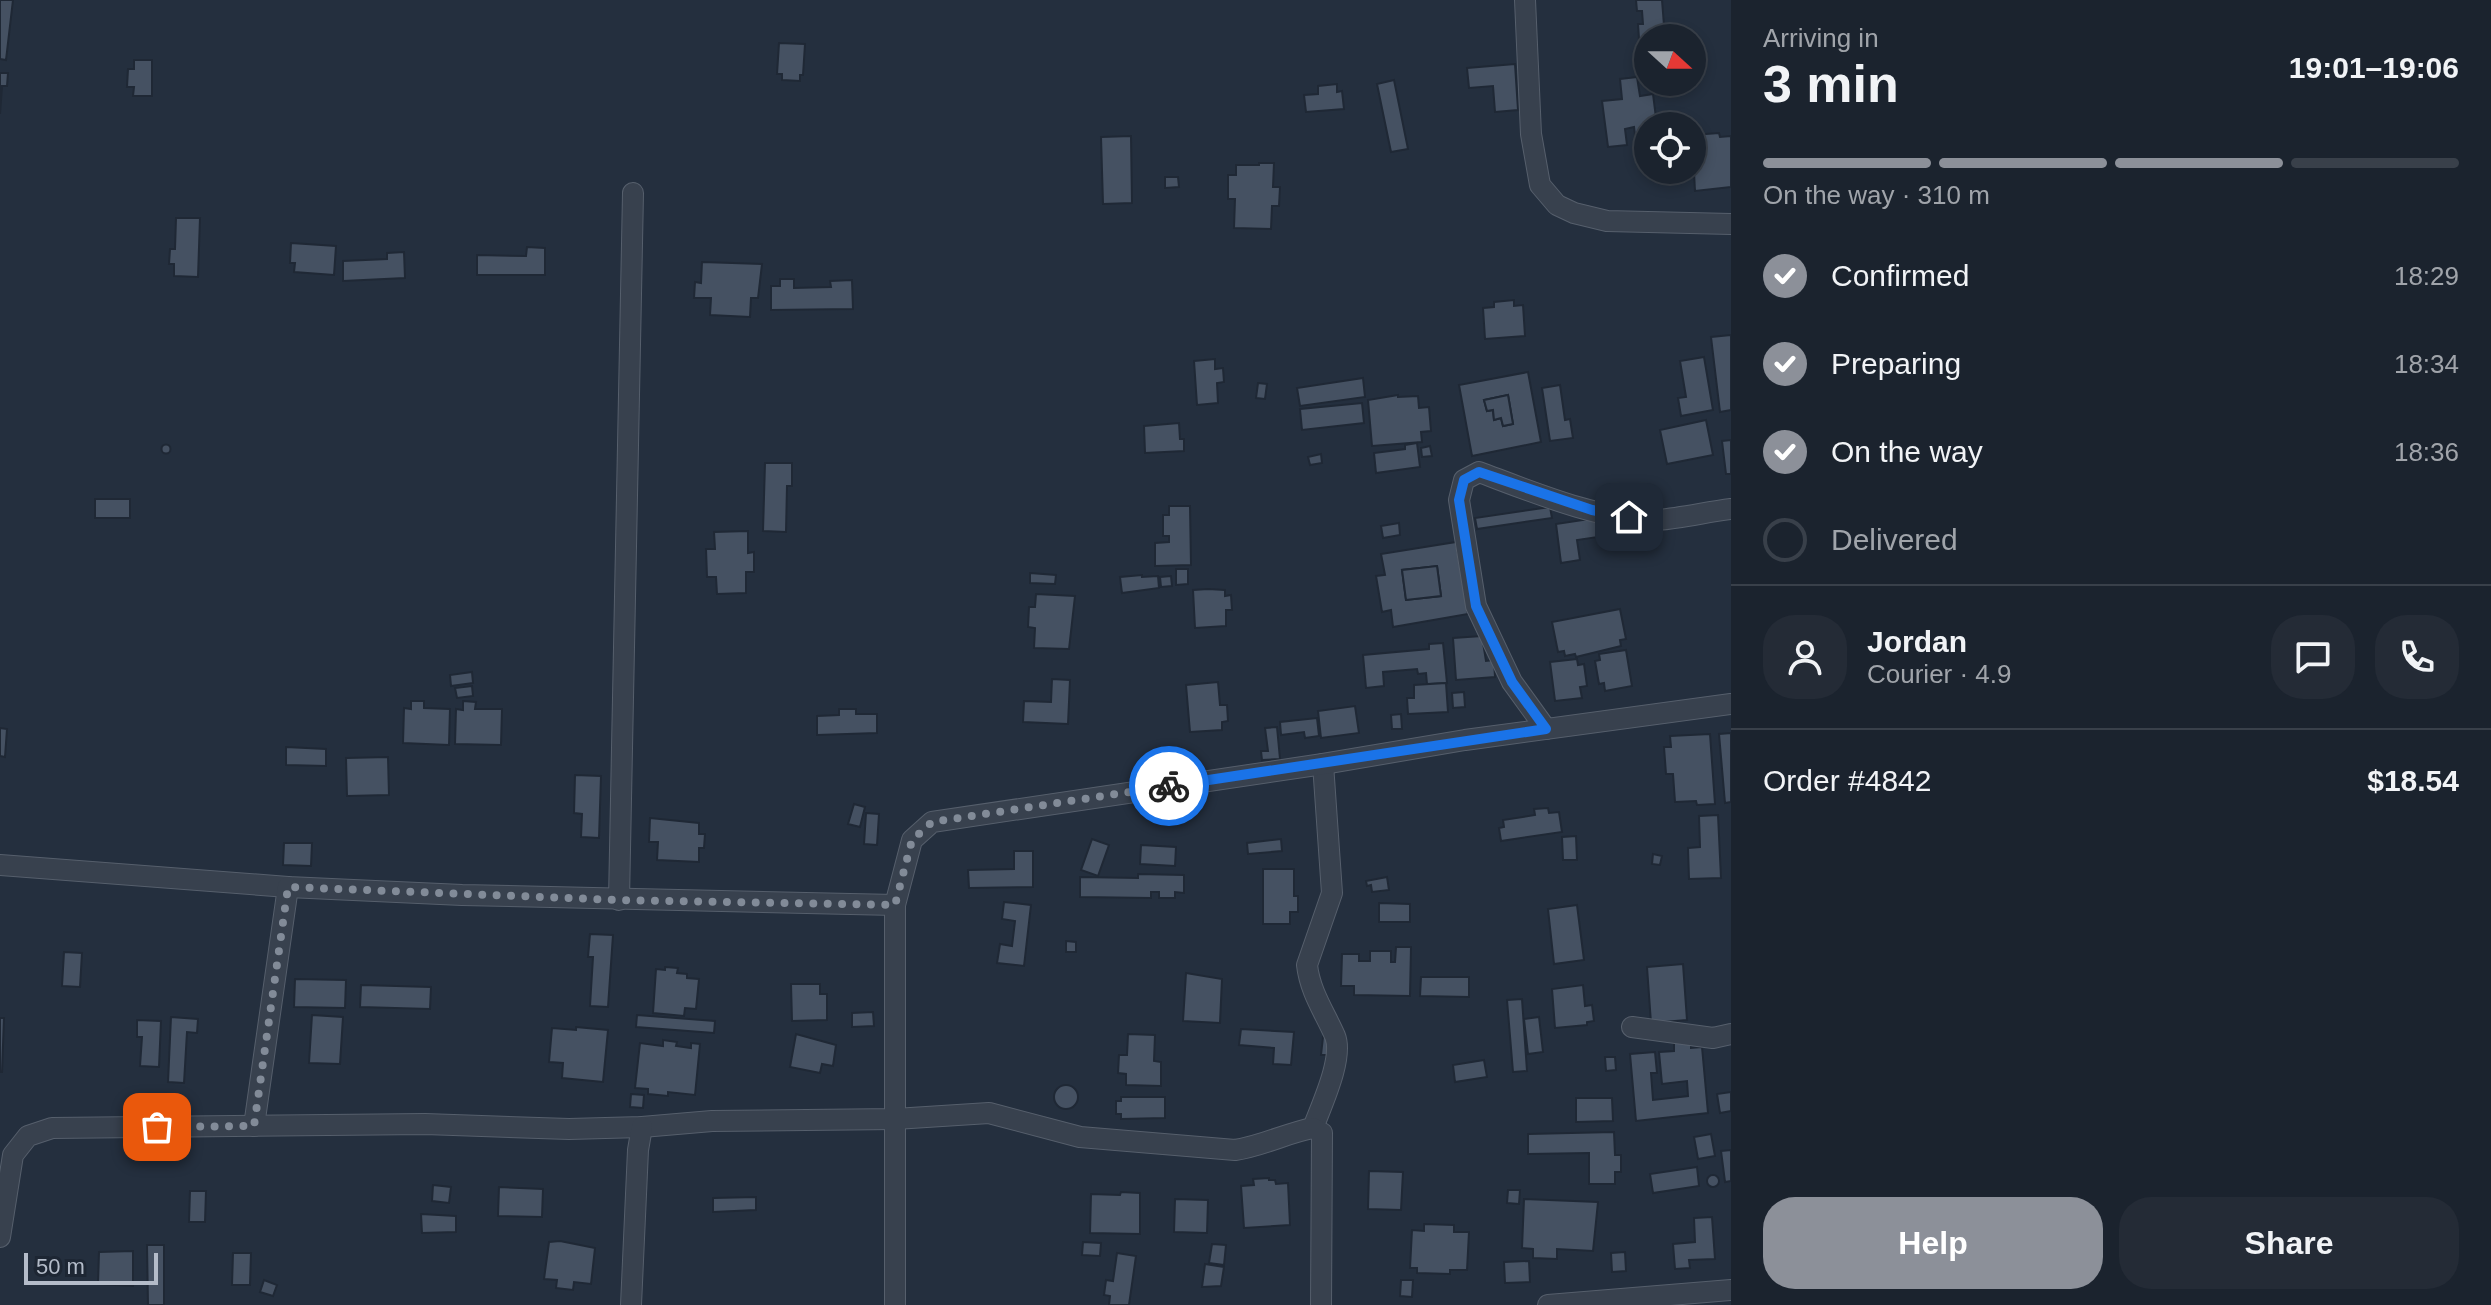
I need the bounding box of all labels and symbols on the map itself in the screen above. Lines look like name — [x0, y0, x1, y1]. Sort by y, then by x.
north arrow — [1634, 24, 1706, 96]
pin — [1595, 483, 1663, 551]
courier — [1129, 746, 1209, 826]
pin — [123, 1093, 191, 1161]
scale bar — [24, 1249, 158, 1285]

